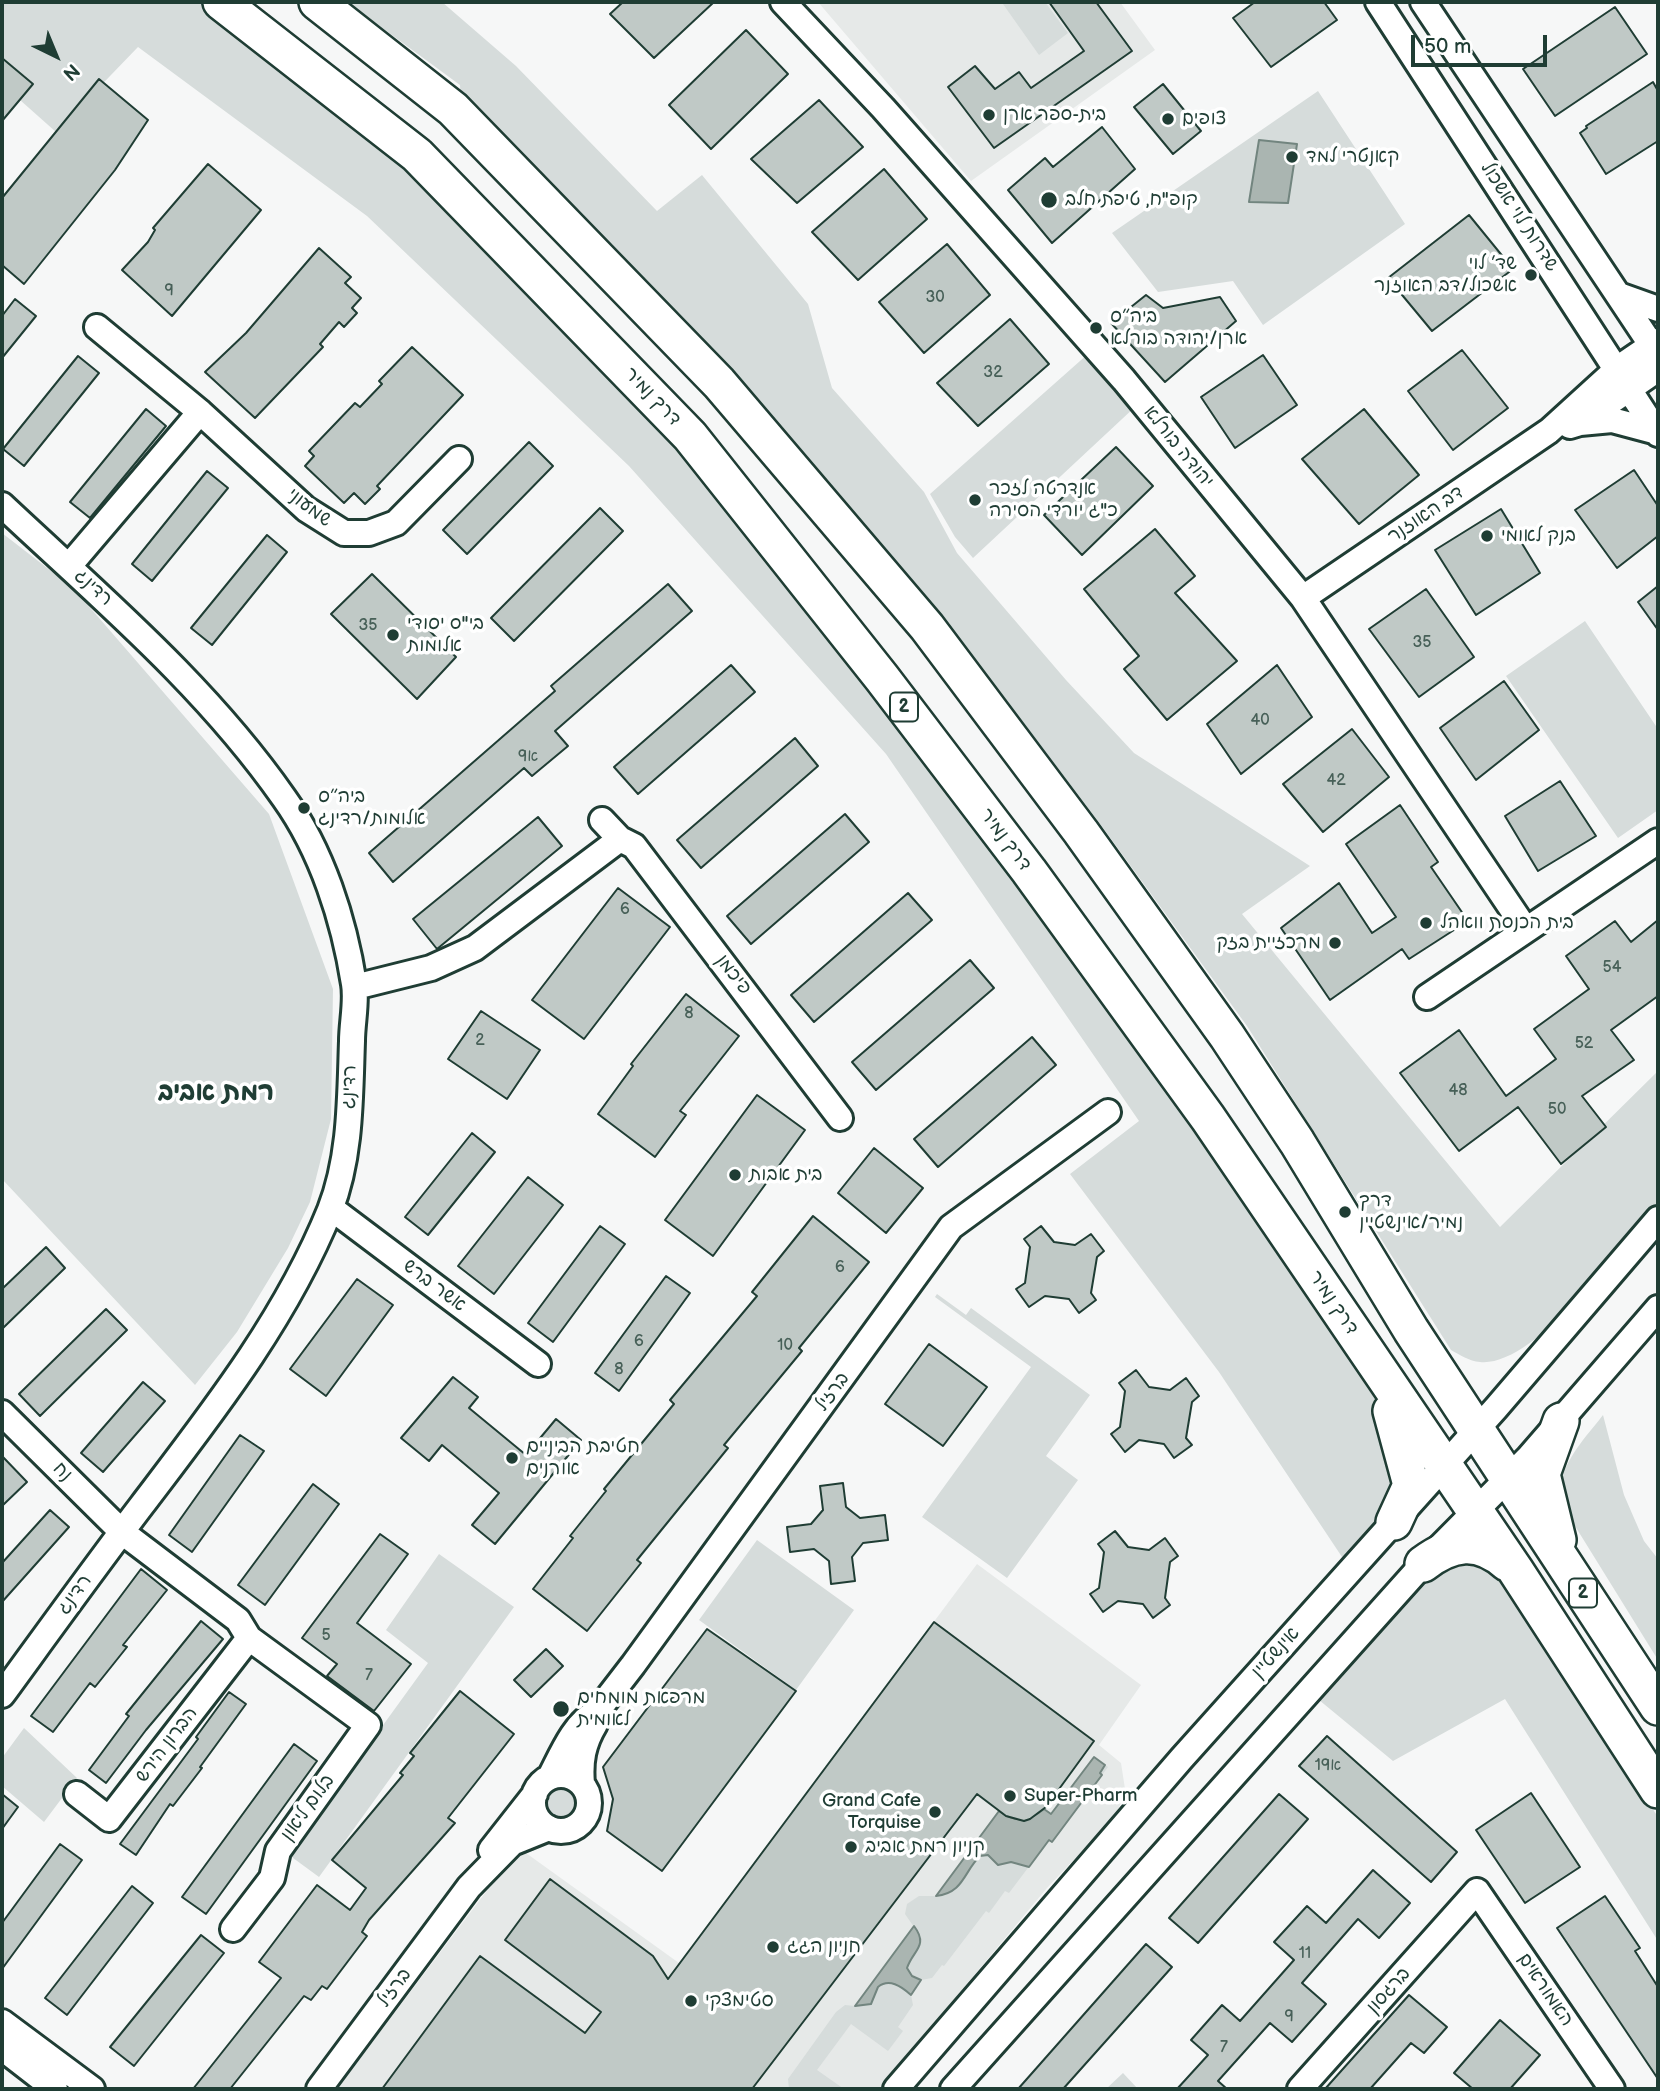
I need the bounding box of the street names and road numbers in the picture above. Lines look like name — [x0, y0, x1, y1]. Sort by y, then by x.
street label: שדרות לוי אשכול — [1475, 158, 1563, 276]
street label: דרך נמיר — [619, 363, 685, 431]
street label: יהודה בורלא — [1138, 401, 1218, 493]
street label: דב האוזנר — [1384, 481, 1468, 549]
street label: שמעוני — [282, 484, 336, 532]
street label: רדינג — [69, 565, 117, 611]
road number: 2 — [890, 692, 918, 722]
street label: דרך נמיר — [974, 804, 1036, 876]
street label: פיכמן — [710, 950, 756, 1000]
street label: רדינג — [338, 1065, 362, 1109]
street label: אשר ברש — [398, 1255, 470, 1317]
street label: דרך נמיר — [1303, 1267, 1363, 1339]
street label: ברזיל — [811, 1368, 855, 1416]
street label: נח — [47, 1457, 77, 1487]
street label: רדינג — [53, 1570, 97, 1620]
road number: 2 — [1569, 1578, 1597, 1608]
street label: אינשטיין — [1247, 1623, 1305, 1683]
street label: הברון הירש — [131, 1703, 203, 1787]
street label: בלום ליאון — [276, 1770, 340, 1846]
street label: האמוראים — [1512, 1949, 1578, 2031]
street label: ברגסון — [1362, 1963, 1416, 2019]
street label: ברזיל — [373, 1964, 417, 2012]

